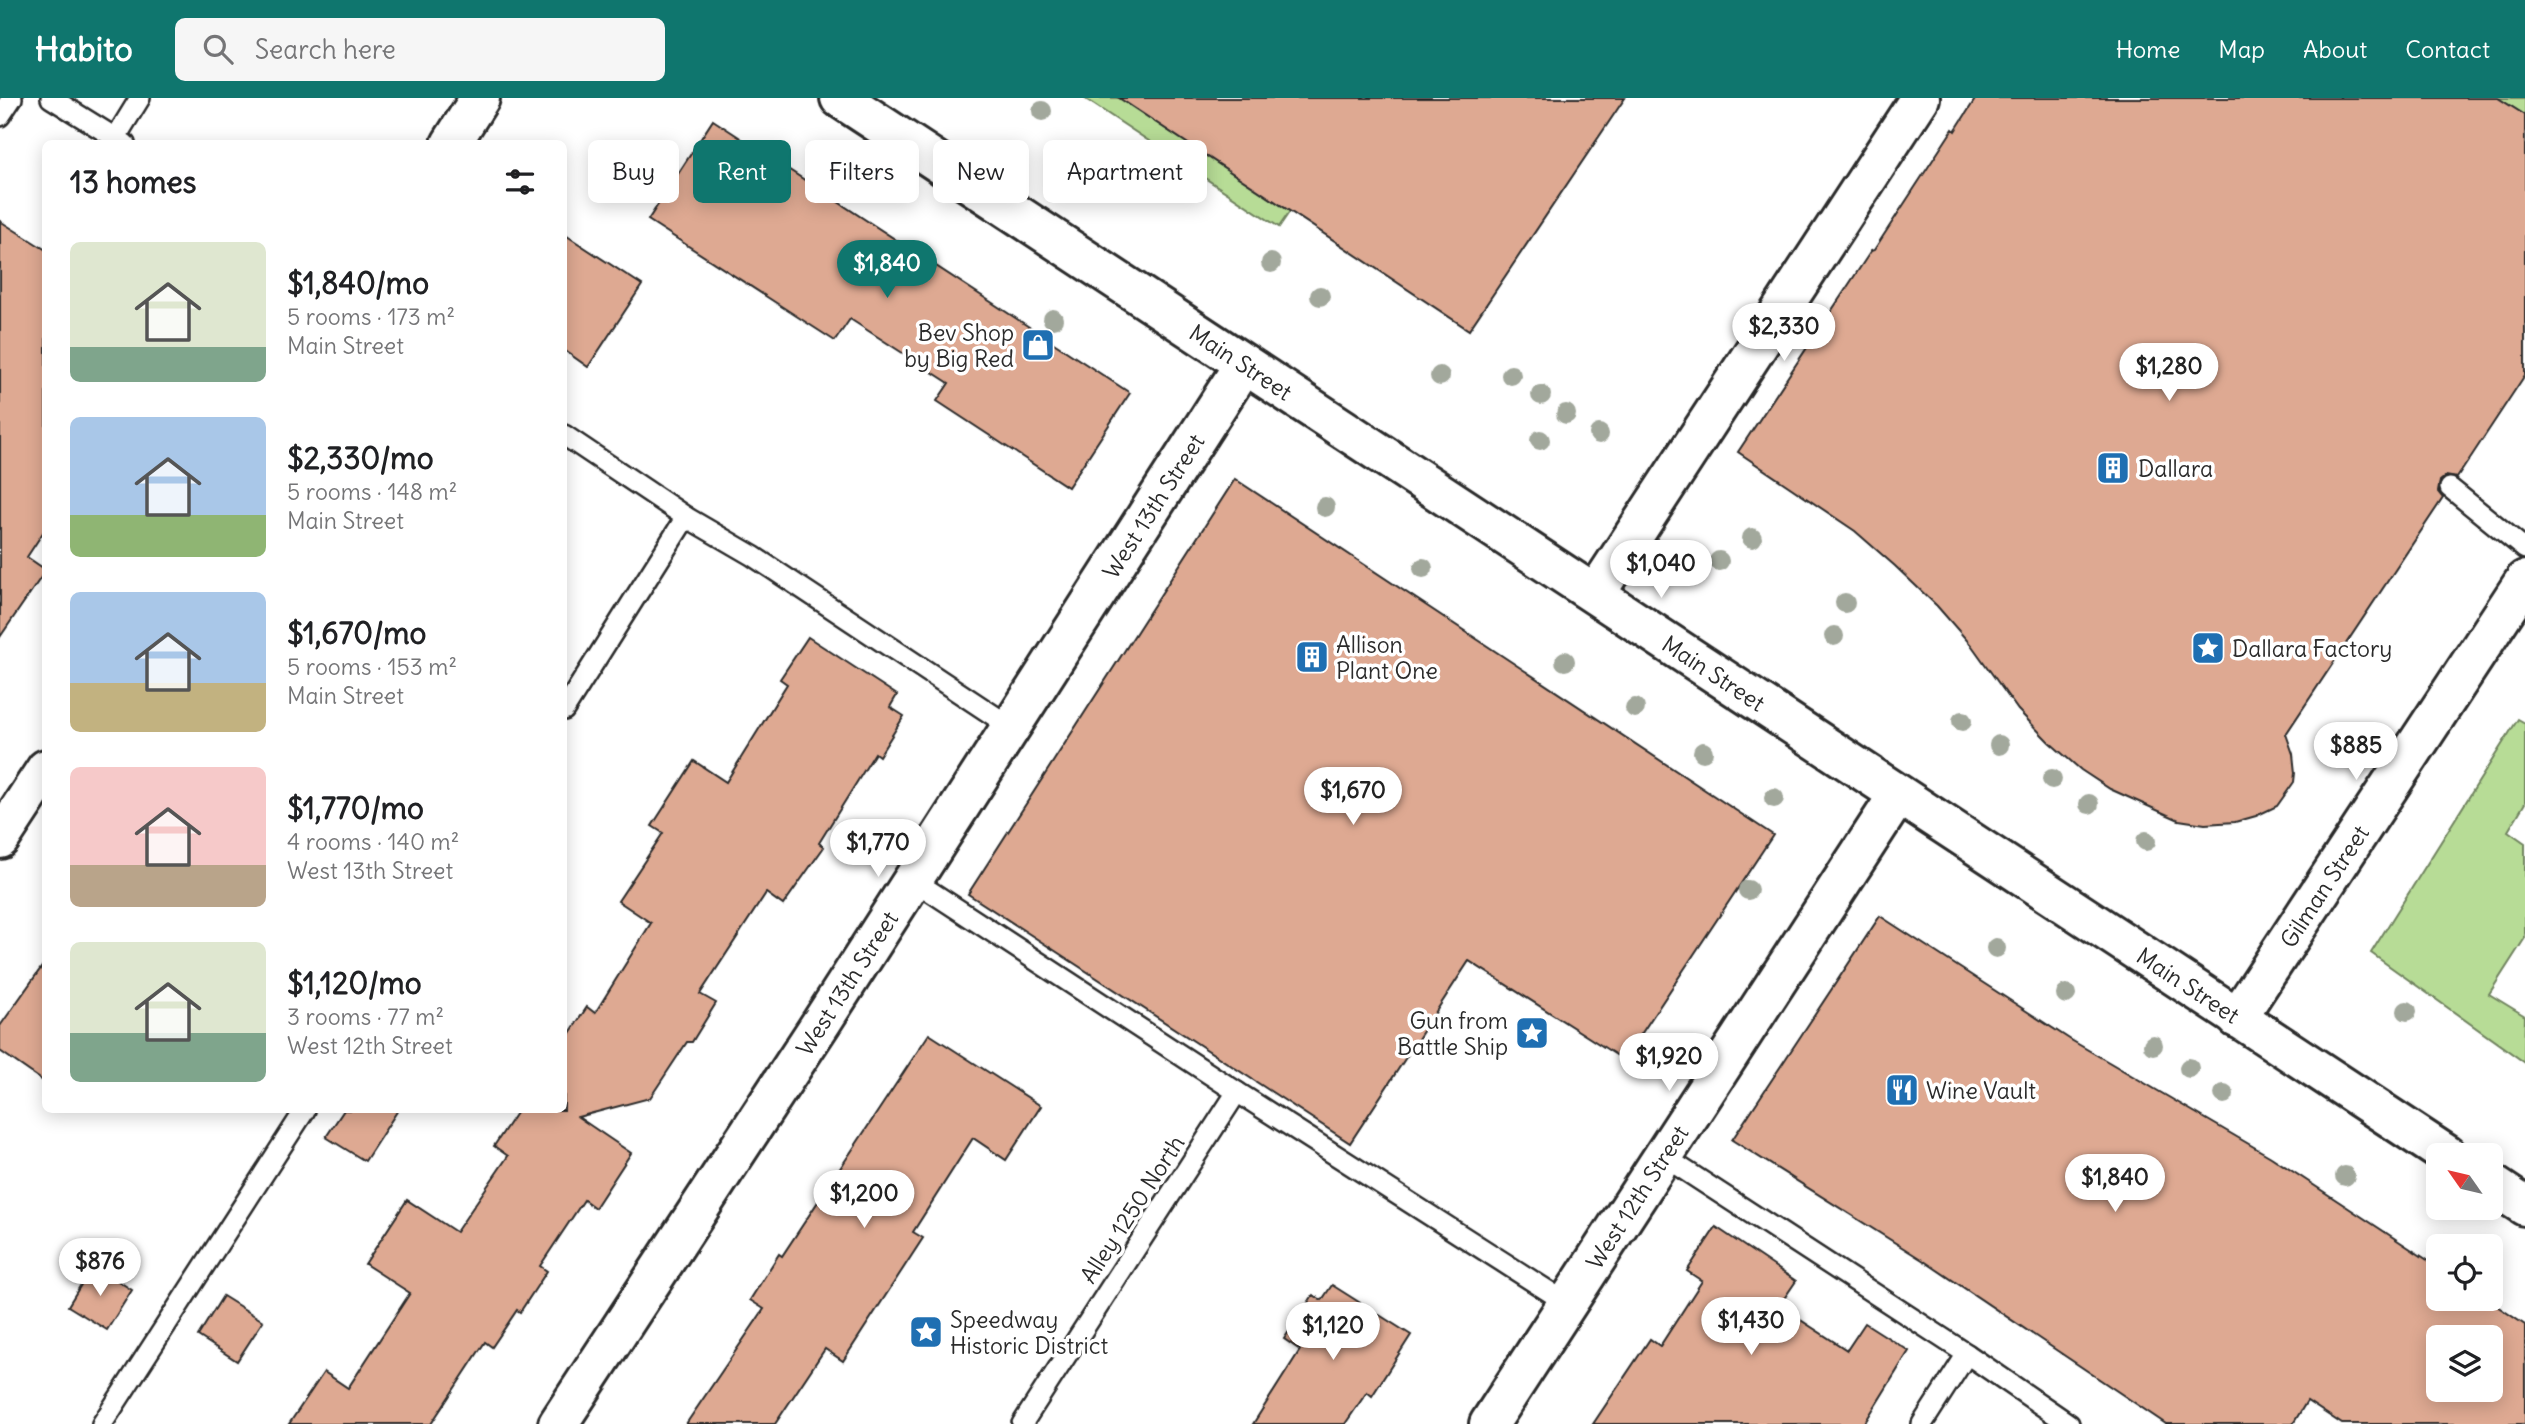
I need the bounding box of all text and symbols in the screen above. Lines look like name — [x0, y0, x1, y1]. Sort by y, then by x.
search box — [175, 18, 665, 81]
text: Habito — [35, 28, 133, 70]
icon: search — [199, 30, 237, 68]
text: Search here — [255, 33, 396, 66]
text: Home — [2116, 34, 2180, 64]
text: Map — [2218, 34, 2265, 64]
text: About — [2303, 34, 2367, 64]
text: Contact — [2405, 34, 2490, 64]
chip: Buy — [588, 140, 679, 203]
chip: Rent — [693, 140, 791, 203]
chip: Filters — [805, 140, 919, 203]
chip: New — [933, 140, 1029, 203]
chip: Apartment — [1043, 140, 1207, 203]
text: 13 homes — [70, 163, 196, 201]
icon: filters — [501, 163, 539, 201]
pin: $1,840 — [830, 240, 944, 300]
text: $1,840 — [853, 248, 921, 277]
text: $1,840/mo — [287, 264, 429, 302]
icon: home — [126, 270, 210, 354]
text: 5 rooms · 173 m² — [287, 302, 455, 331]
pin: $2,330 — [1727, 303, 1841, 363]
text: $2,330 — [1748, 311, 1820, 340]
street label: Main Street — [1184, 317, 1298, 406]
place label: Bev Shop by Big Red — [904, 318, 1014, 373]
shop icon: Bev Shop by Big Red — [1019, 326, 1057, 364]
text: Main Street — [287, 331, 404, 360]
pin: $1,280 — [2112, 344, 2226, 403]
text: $1,280 — [2135, 351, 2203, 380]
street label: West 13th Street — [1096, 428, 1210, 584]
text: $2,330/mo — [287, 439, 434, 477]
icon: home — [126, 445, 210, 529]
building icon: Dallara — [2094, 449, 2132, 487]
place label: Dallara — [2138, 454, 2213, 483]
text: 5 rooms · 148 m² — [287, 477, 457, 506]
text: Main Street — [287, 506, 404, 535]
pin: $1,040 — [1604, 540, 1718, 600]
text: $1,040 — [1626, 548, 1696, 577]
text: $1,670/mo — [287, 614, 426, 652]
icon: home — [126, 620, 210, 704]
street label: Main Street — [1657, 629, 1771, 717]
place icon: Dallara Factory — [2189, 629, 2227, 667]
place label: Allison Plant One — [1336, 630, 1438, 685]
place label: Dallara Factory — [2232, 634, 2392, 663]
building icon: Allison Plant One — [1293, 638, 1331, 676]
text: 5 rooms · 153 m² — [287, 652, 457, 681]
text: Main Street — [287, 681, 404, 710]
pin: $885 — [2315, 722, 2397, 782]
text: $885 — [2330, 730, 2382, 759]
pin: $1,670 — [1296, 768, 1410, 827]
text: $1,670 — [1320, 775, 1386, 804]
text: $1,770/mo — [287, 789, 424, 827]
icon: home — [126, 795, 210, 879]
street label: Gilman Street — [2273, 819, 2375, 953]
pin: $1,770 — [821, 820, 935, 879]
text: 4 rooms · 140 m² — [287, 827, 459, 856]
text: $1,770 — [846, 827, 910, 856]
text: West 13th Street — [287, 856, 453, 885]
street label: West 13th Street — [789, 905, 904, 1061]
street label: Main Street — [2132, 941, 2246, 1029]
text: $1,120/mo — [287, 964, 422, 1002]
icon: home — [126, 970, 210, 1054]
text: 3 rooms · 77 m² — [287, 1002, 444, 1031]
place label: Gun from Battle Ship — [1397, 1006, 1508, 1061]
place icon: Gun from Battle Ship — [1513, 1014, 1551, 1052]
text: West 12th Street — [287, 1031, 453, 1060]
pin: $1,920 — [1612, 1034, 1726, 1093]
text: $1,920 — [1635, 1041, 1703, 1070]
restaurant icon: Wine Vault — [1883, 1071, 1921, 1109]
place label: Wine Vault — [1926, 1076, 2036, 1105]
street label: West 12th Street — [1579, 1119, 1694, 1274]
street label: Alley 1250 North — [1073, 1130, 1191, 1288]
north arrow — [2426, 1143, 2502, 1220]
map controls — [2426, 1143, 2503, 1402]
pin: $1,840 — [2058, 1154, 2172, 1214]
text: $1,840 — [2081, 1162, 2149, 1191]
pin: $1,200 — [807, 1170, 921, 1230]
text: $1,200 — [829, 1178, 899, 1207]
button: locate — [2426, 1234, 2503, 1311]
pin: $876 — [59, 1238, 141, 1298]
text: $876 — [75, 1246, 125, 1275]
pin: $1,430 — [1694, 1298, 1808, 1357]
pin: $1,120 — [1276, 1302, 1390, 1362]
place label: Speedway Historic District — [950, 1305, 1108, 1360]
text: $1,430 — [1717, 1305, 1785, 1334]
text: $1,120 — [1302, 1310, 1364, 1339]
place icon: Speedway Historic District — [907, 1313, 945, 1351]
button: layers — [2426, 1325, 2503, 1402]

